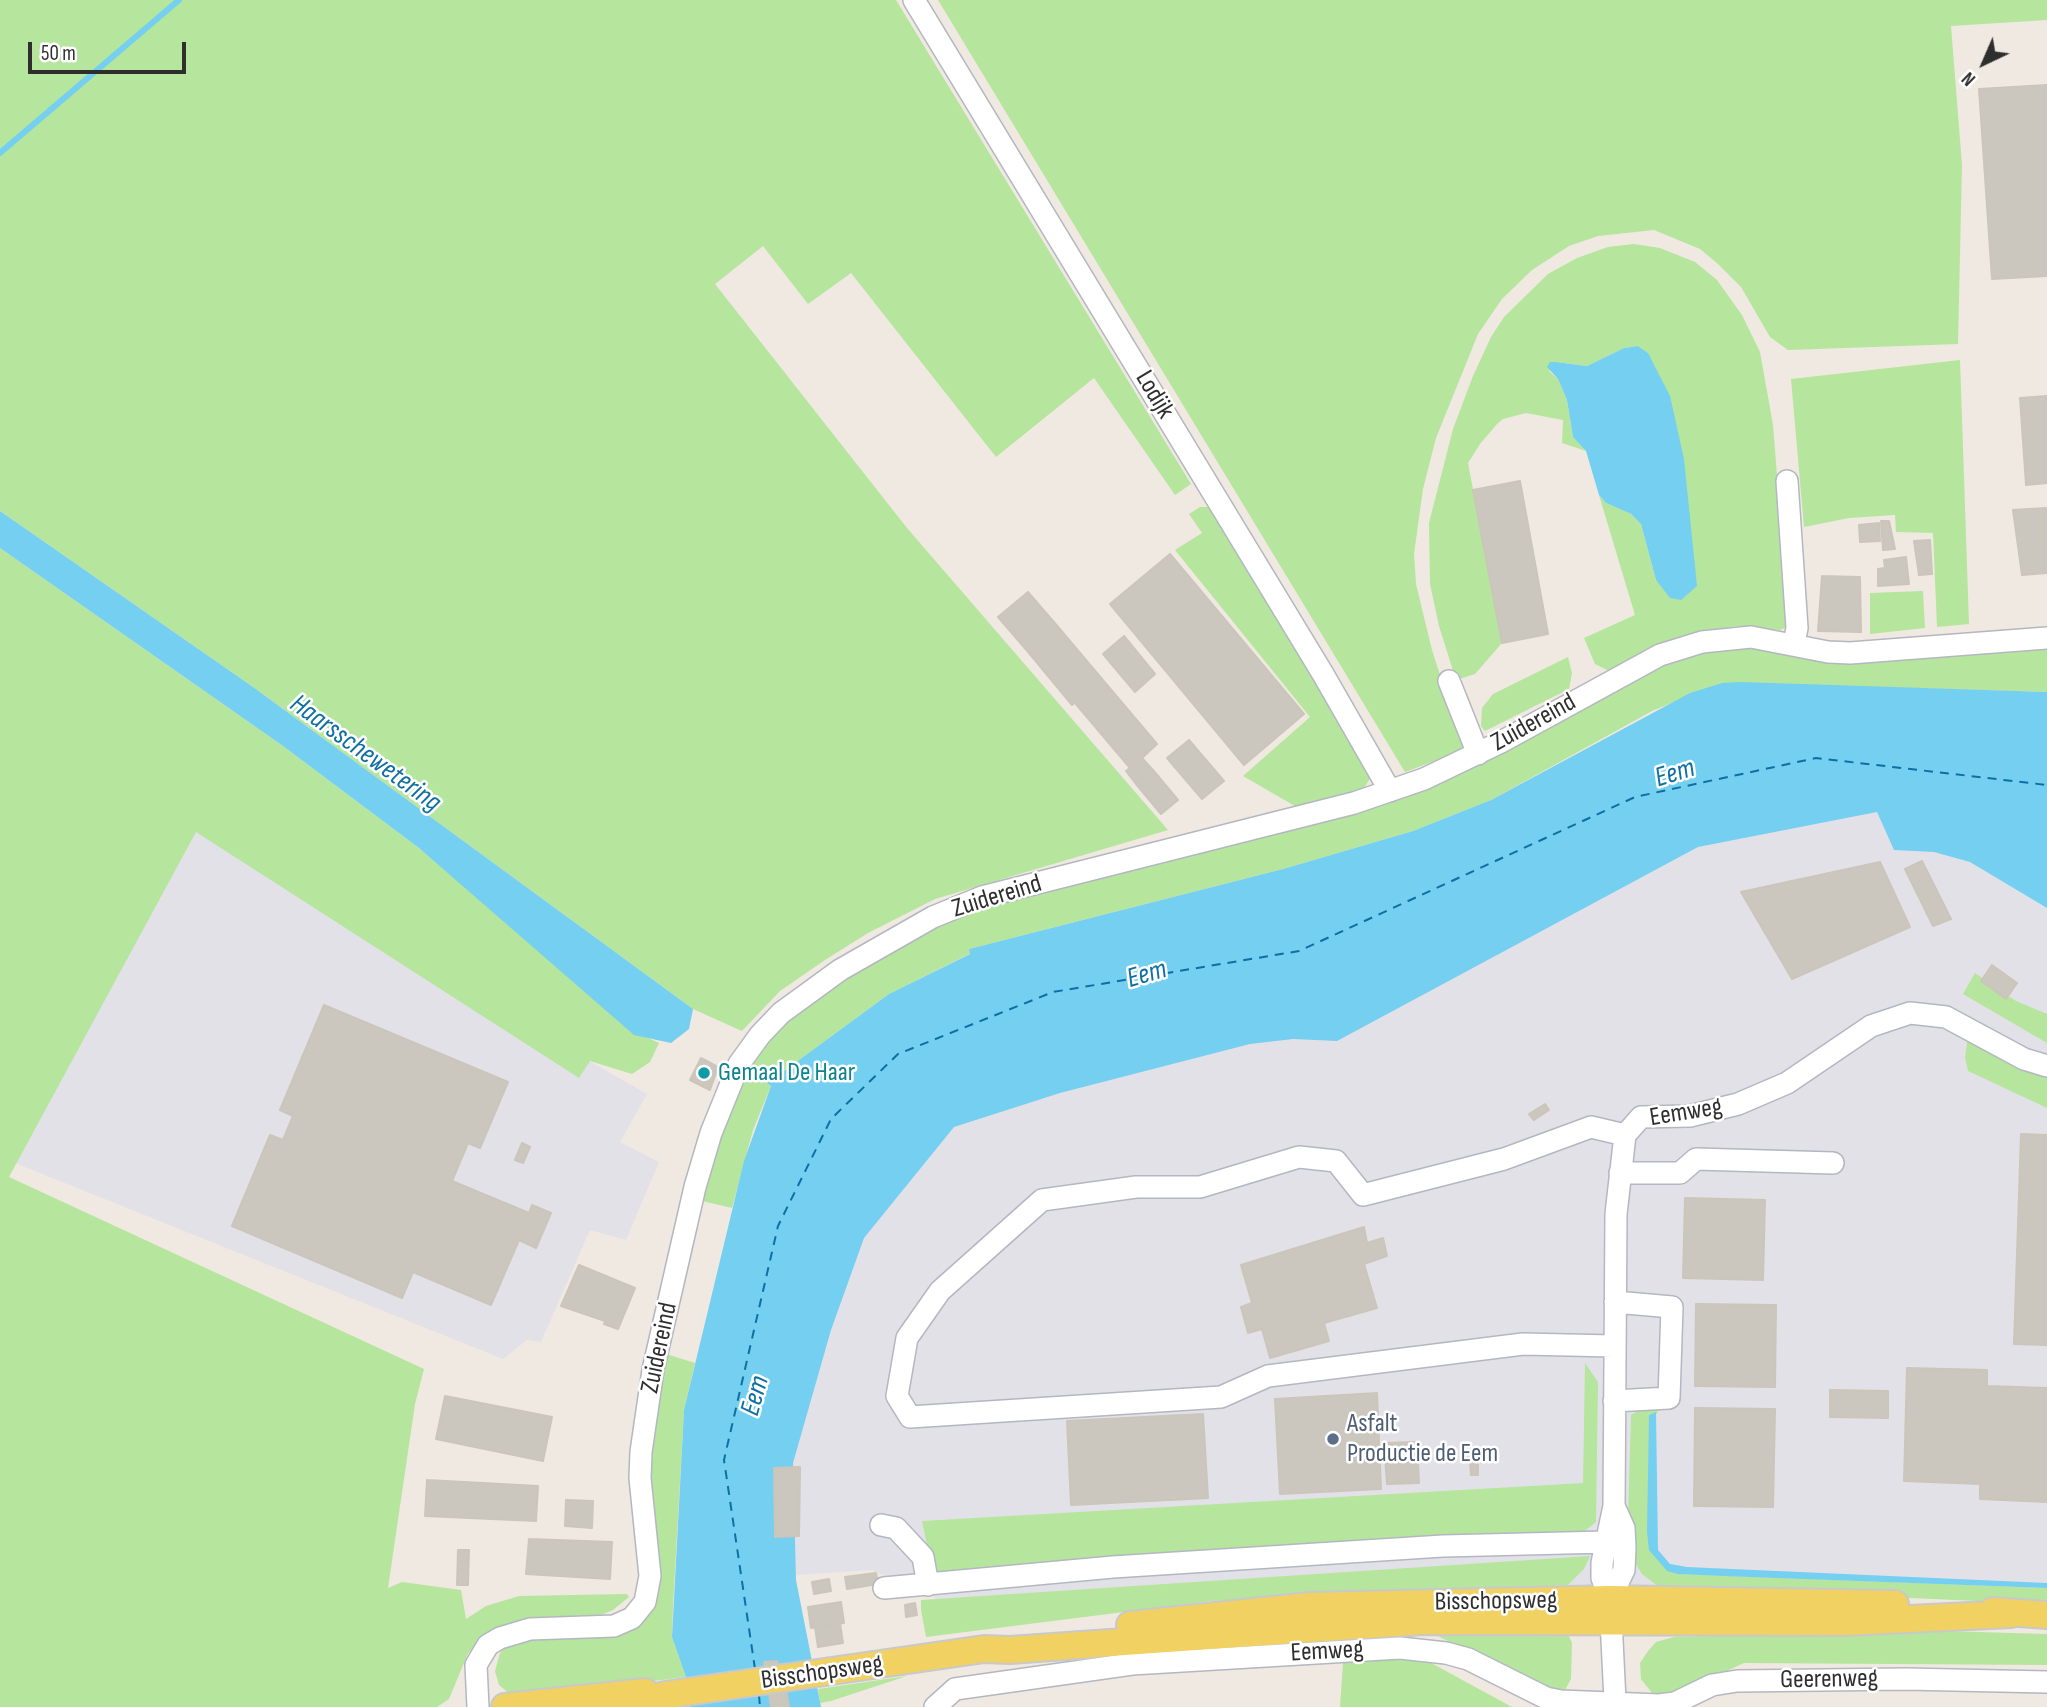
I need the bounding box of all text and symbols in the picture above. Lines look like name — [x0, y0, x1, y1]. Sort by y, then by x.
scale bar — [32, 28, 189, 72]
north arrow — [1949, 28, 2019, 98]
text: 50 m — [41, 41, 76, 66]
text: N — [1957, 67, 1981, 90]
street label: Lodijk — [1128, 365, 1180, 425]
street label: Zuidereind — [1486, 687, 1582, 759]
water label: Haarsschewetering — [283, 688, 447, 820]
water label: Eem — [1651, 752, 1699, 796]
street label: Zuidereind — [949, 869, 1045, 925]
water label: Eem — [1123, 953, 1171, 997]
place label: Gemaal De Haar — [718, 1057, 855, 1089]
marker: Gemaal De Haar — [696, 1065, 712, 1081]
street label: Eemweg — [1648, 1092, 1724, 1134]
street label: Zuidereind — [635, 1300, 685, 1396]
water label: Eem — [734, 1372, 778, 1420]
place label: Asfalt Productie de Eem — [1347, 1408, 1498, 1470]
marker: Asfalt Productie de Eem — [1325, 1431, 1341, 1447]
street label: Bisschopsweg — [1434, 1585, 1558, 1619]
street label: Eemweg — [1290, 1635, 1364, 1669]
street label: Bisschopsweg — [759, 1649, 885, 1697]
street label: Geerenweg — [1780, 1664, 1878, 1696]

